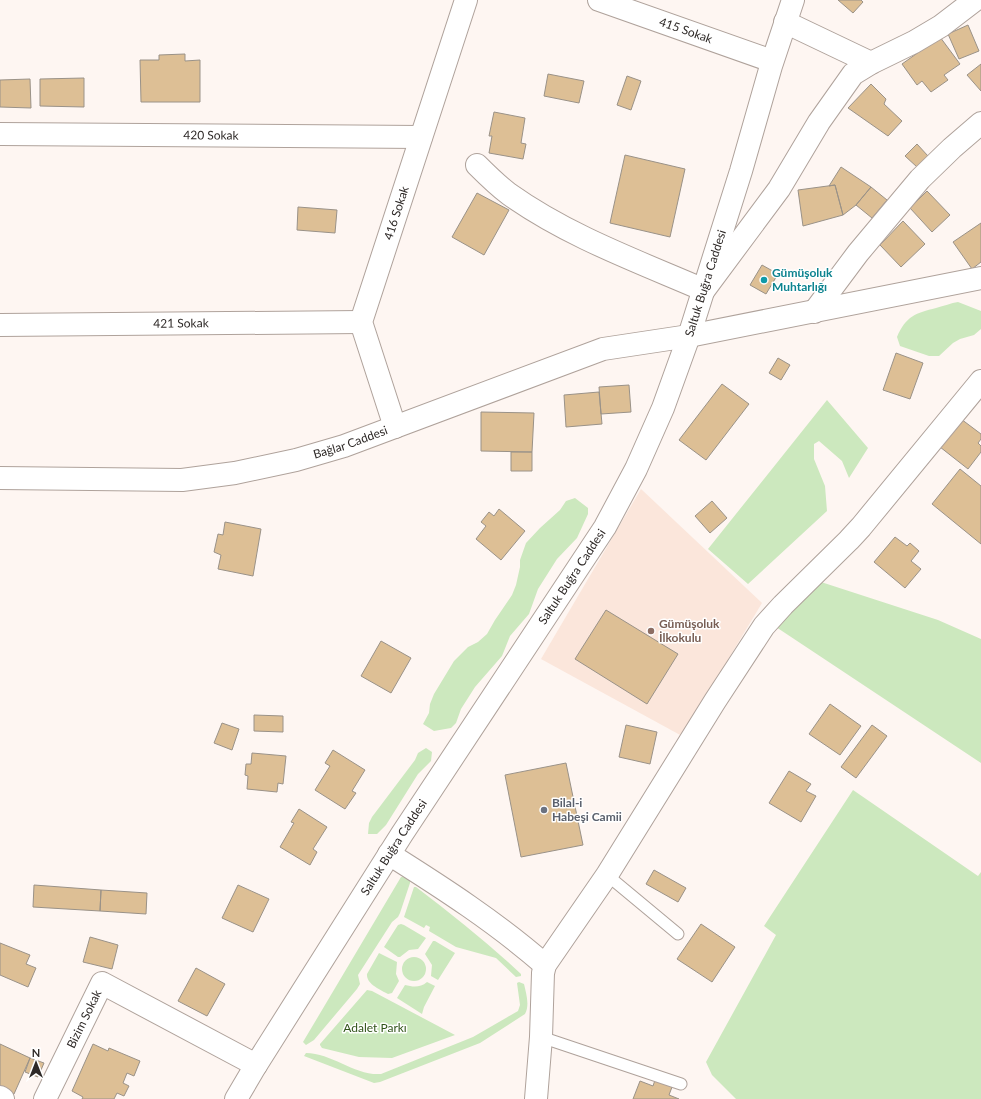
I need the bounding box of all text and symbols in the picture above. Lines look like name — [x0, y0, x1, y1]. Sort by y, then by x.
street label: 415 Sokak — [657, 14, 715, 47]
street label: 420 Sokak — [183, 127, 240, 143]
street label: 416 Sokak — [380, 183, 412, 242]
street label: Saltuk Buğra Caddesi — [681, 228, 729, 339]
place label: Gümüşoluk Muhtarlığı — [772, 265, 833, 294]
marker: Gümüşoluk Muhtarlığı — [759, 275, 769, 285]
street label: 421 Sokak — [153, 315, 210, 331]
street label: Bağlar Caddesi — [311, 422, 390, 462]
street label: Saltuk Buğra Caddesi — [535, 526, 609, 627]
place label: Gümüşoluk İlkokulu — [659, 616, 720, 645]
marker: Gümüşoluk İlkokulu — [646, 626, 656, 636]
place label: Bilal-i Habeşi Camii — [552, 795, 622, 824]
street label: Saltuk Buğra Caddesi — [357, 796, 430, 898]
marker: Bilal-i Habeşi Camii — [539, 805, 549, 815]
street label: Bizim Sokak — [63, 986, 105, 1051]
park label: Adalet Parkı — [343, 1020, 407, 1035]
north arrow — [16, 1043, 56, 1083]
text: N — [32, 1046, 40, 1059]

